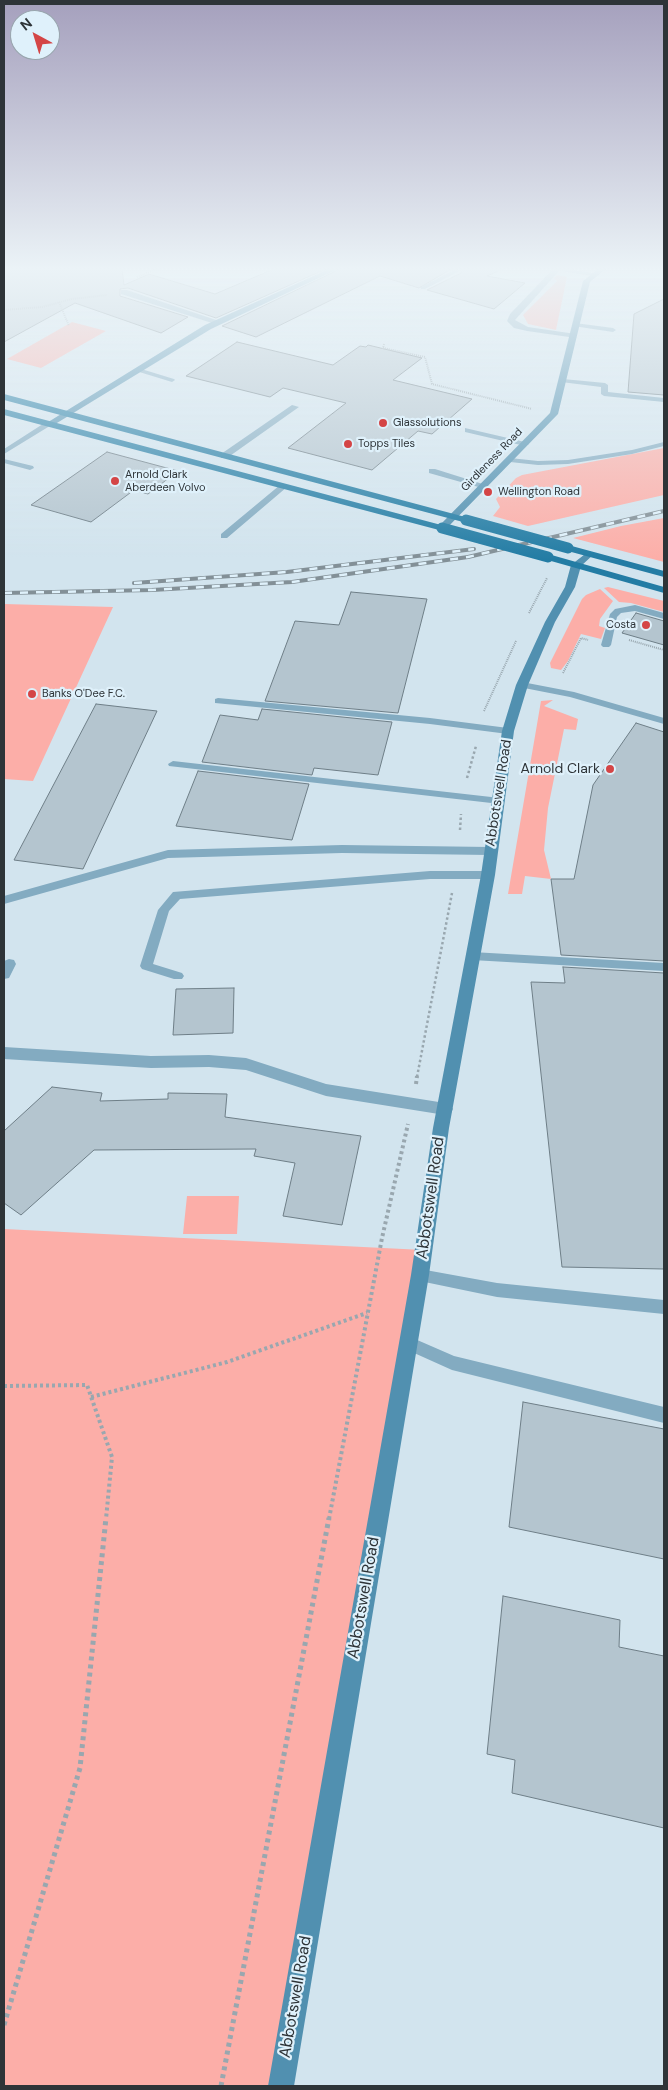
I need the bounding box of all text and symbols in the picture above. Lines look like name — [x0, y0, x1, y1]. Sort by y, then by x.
north arrow — [10, 10, 60, 60]
text: N — [17, 14, 36, 34]
place label: Glassolutions — [393, 416, 461, 430]
marker: Glassolutions — [377, 417, 389, 429]
street label: Girdleness Road — [459, 426, 525, 494]
place label: Topps Tiles — [358, 437, 415, 451]
marker: Topps Tiles — [342, 438, 354, 450]
place label: Arnold Clark Aberdeen Volvo — [125, 468, 206, 494]
marker: Arnold Clark Aberdeen Volvo — [109, 475, 121, 487]
place label: Wellington Road — [498, 485, 580, 499]
marker: Wellington Road — [482, 486, 494, 498]
place label: Costa — [606, 618, 636, 632]
marker: Costa — [640, 619, 652, 631]
place label: Banks O'Dee F.C. — [42, 687, 125, 701]
marker: Banks O'Dee F.C. — [26, 688, 38, 700]
street label: Abbotswell Road — [482, 738, 516, 848]
place label: Arnold Clark — [521, 761, 600, 777]
marker: Arnold Clark — [604, 763, 616, 775]
street label: Abbotswell Road — [413, 1136, 449, 1260]
street label: Abbotswell Road — [344, 1536, 384, 1660]
street label: Abbotswell Road — [276, 1935, 316, 2059]

